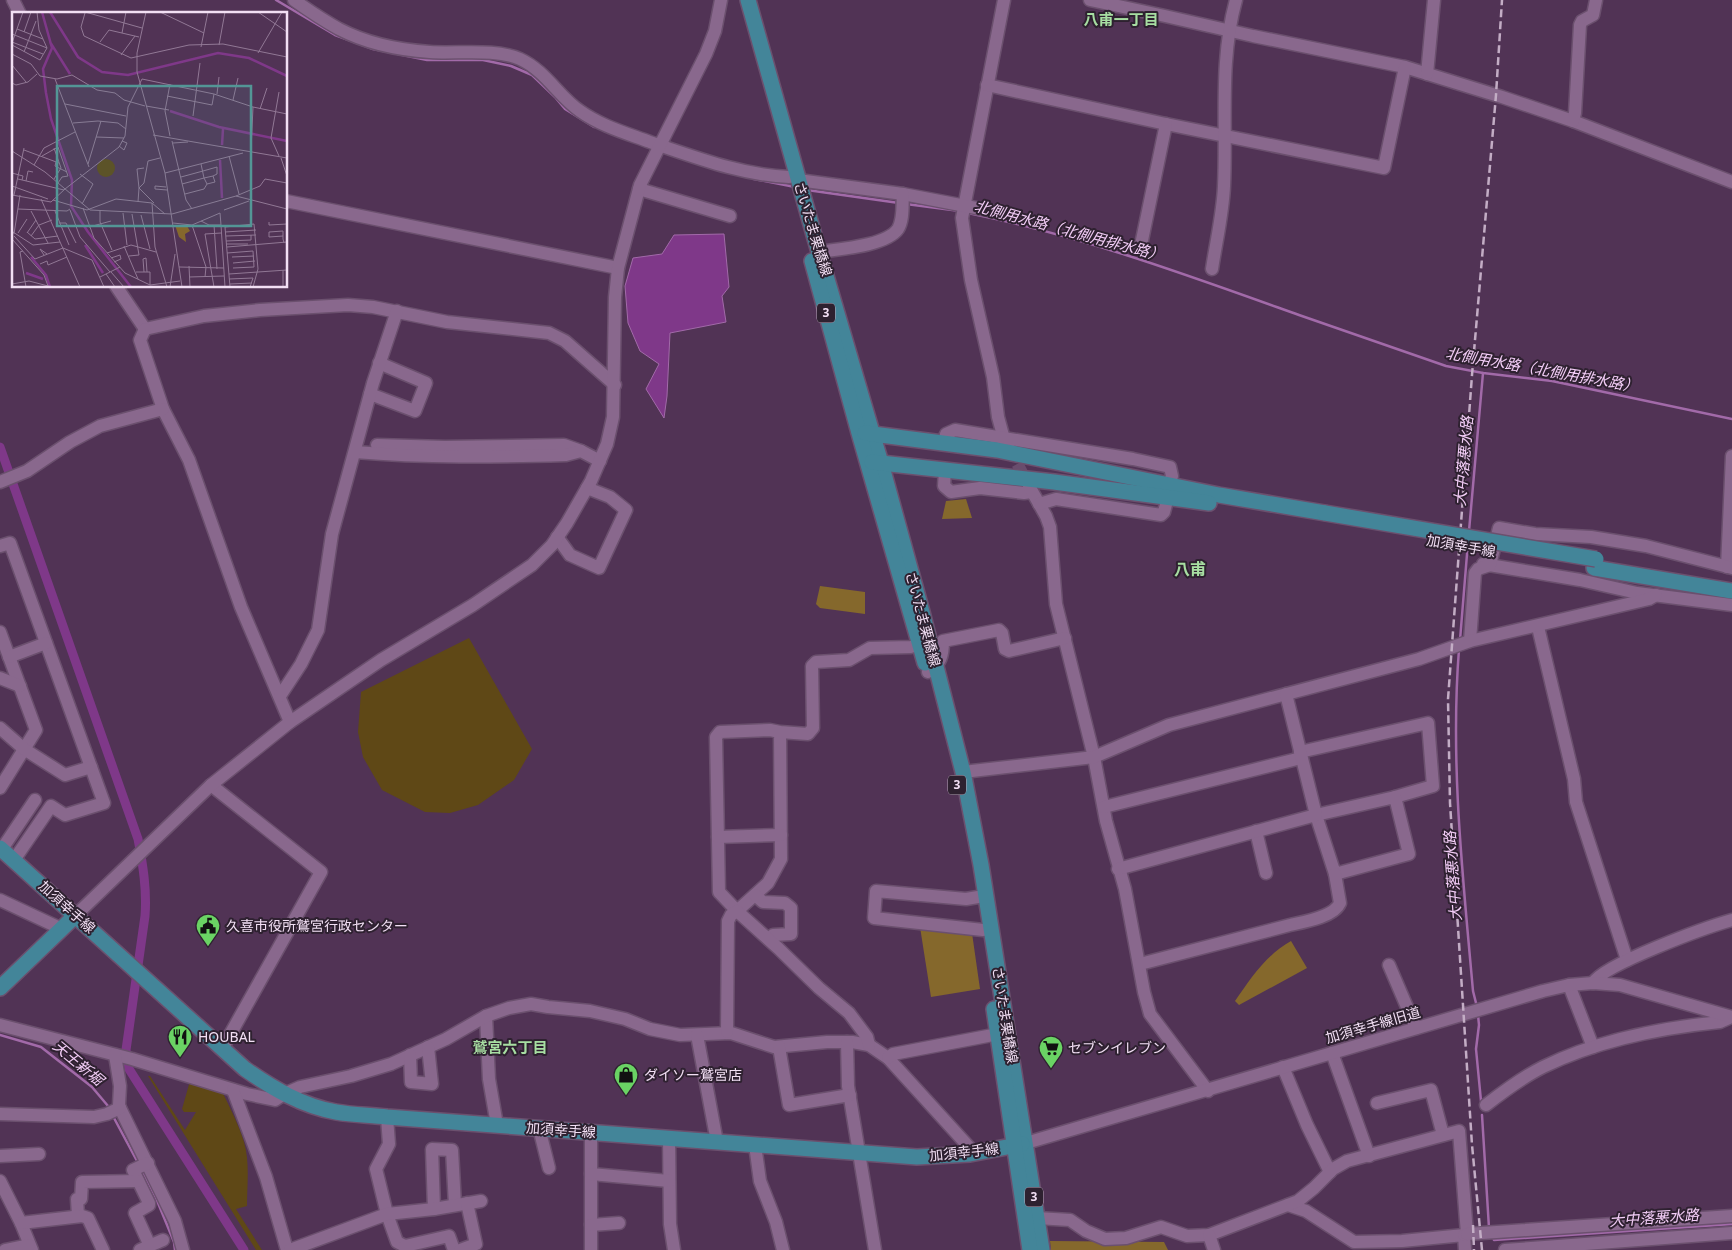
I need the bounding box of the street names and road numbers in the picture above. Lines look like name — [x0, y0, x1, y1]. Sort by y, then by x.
street label: さいたま栗橋線 — [790, 179, 837, 278]
road number: 3 — [817, 304, 835, 322]
street label: 加須幸手線 — [1425, 530, 1497, 561]
street label: さいたま栗橋線 — [902, 569, 945, 668]
road number: 3 — [948, 776, 966, 794]
street label: 加須幸手線 — [35, 876, 100, 937]
street label: さいたま栗橋線 — [988, 965, 1023, 1065]
street label: 加須幸手線旧道 — [1323, 1002, 1423, 1047]
street label: 加須幸手線 — [525, 1118, 597, 1141]
street label: 加須幸手線 — [928, 1138, 1000, 1165]
road number: 3 — [1025, 1188, 1043, 1206]

